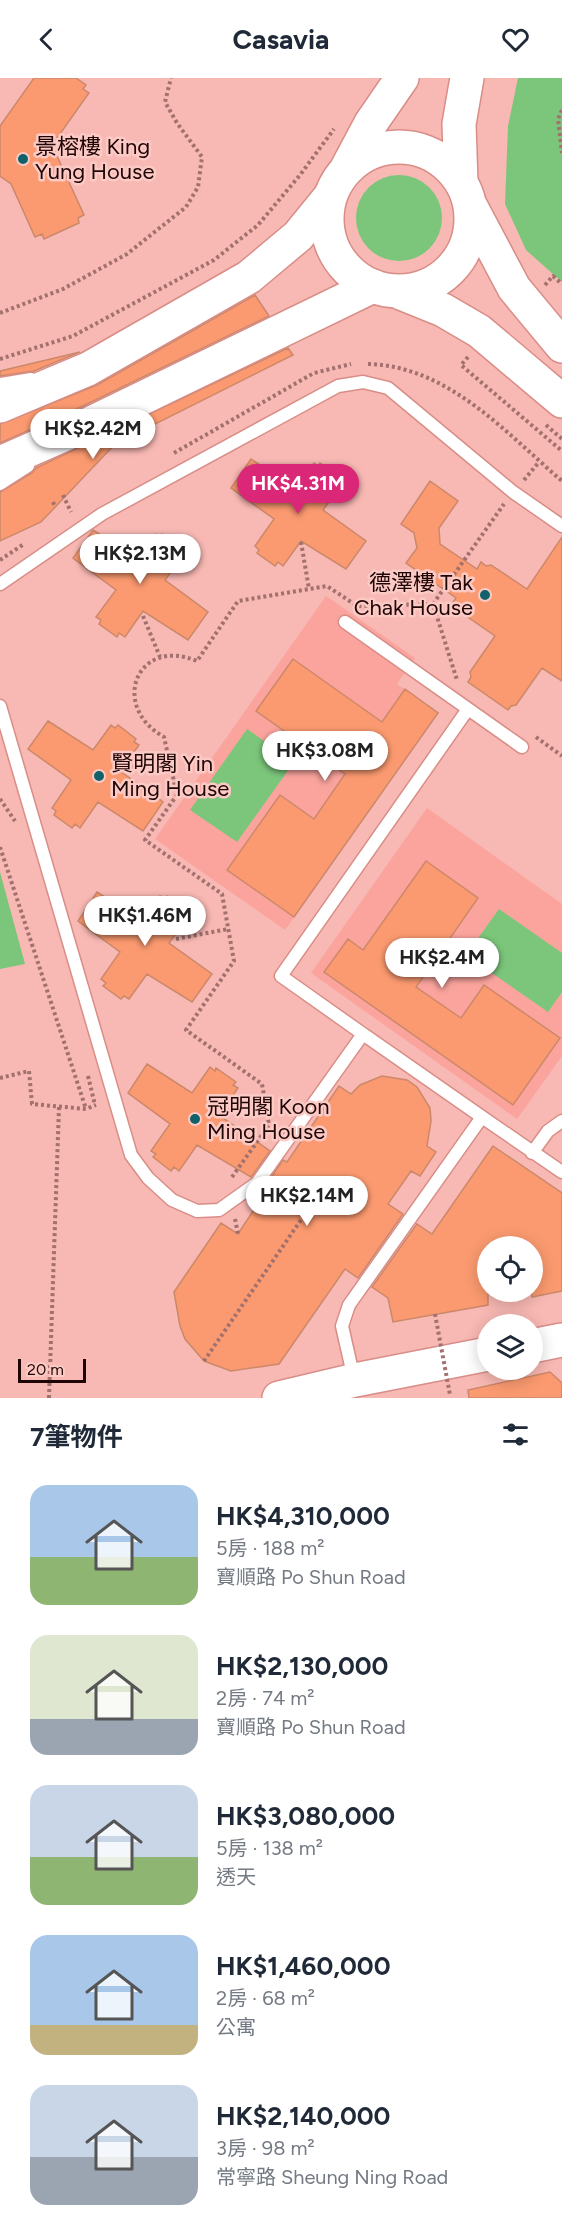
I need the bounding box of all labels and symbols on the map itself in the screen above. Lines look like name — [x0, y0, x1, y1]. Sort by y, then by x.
place label: 景榕樓 King Yung House — [35, 133, 154, 185]
marker: 景榕樓 King Yung House — [16, 152, 30, 166]
pin: HK$2.42M — [31, 409, 155, 460]
pin: HK$4.31M — [236, 464, 360, 515]
pin: HK$2.13M — [78, 534, 202, 585]
place label: 德澤樓 Tak Chak House — [354, 569, 473, 621]
marker: 德澤樓 Tak Chak House — [478, 588, 492, 602]
pin: HK$3.08M — [263, 731, 387, 782]
place label: 賢明閣 Yin Ming House — [111, 750, 229, 802]
marker: 賢明閣 Yin Ming House — [92, 769, 106, 783]
pin: HK$1.46M — [83, 896, 207, 947]
pin: HK$2.4M — [387, 938, 497, 989]
place label: 冠明閣 Koon Ming House — [207, 1093, 329, 1145]
marker: 冠明閣 Koon Ming House — [188, 1112, 202, 1126]
pin: HK$2.14M — [245, 1176, 369, 1227]
scale bar — [18, 1356, 86, 1384]

